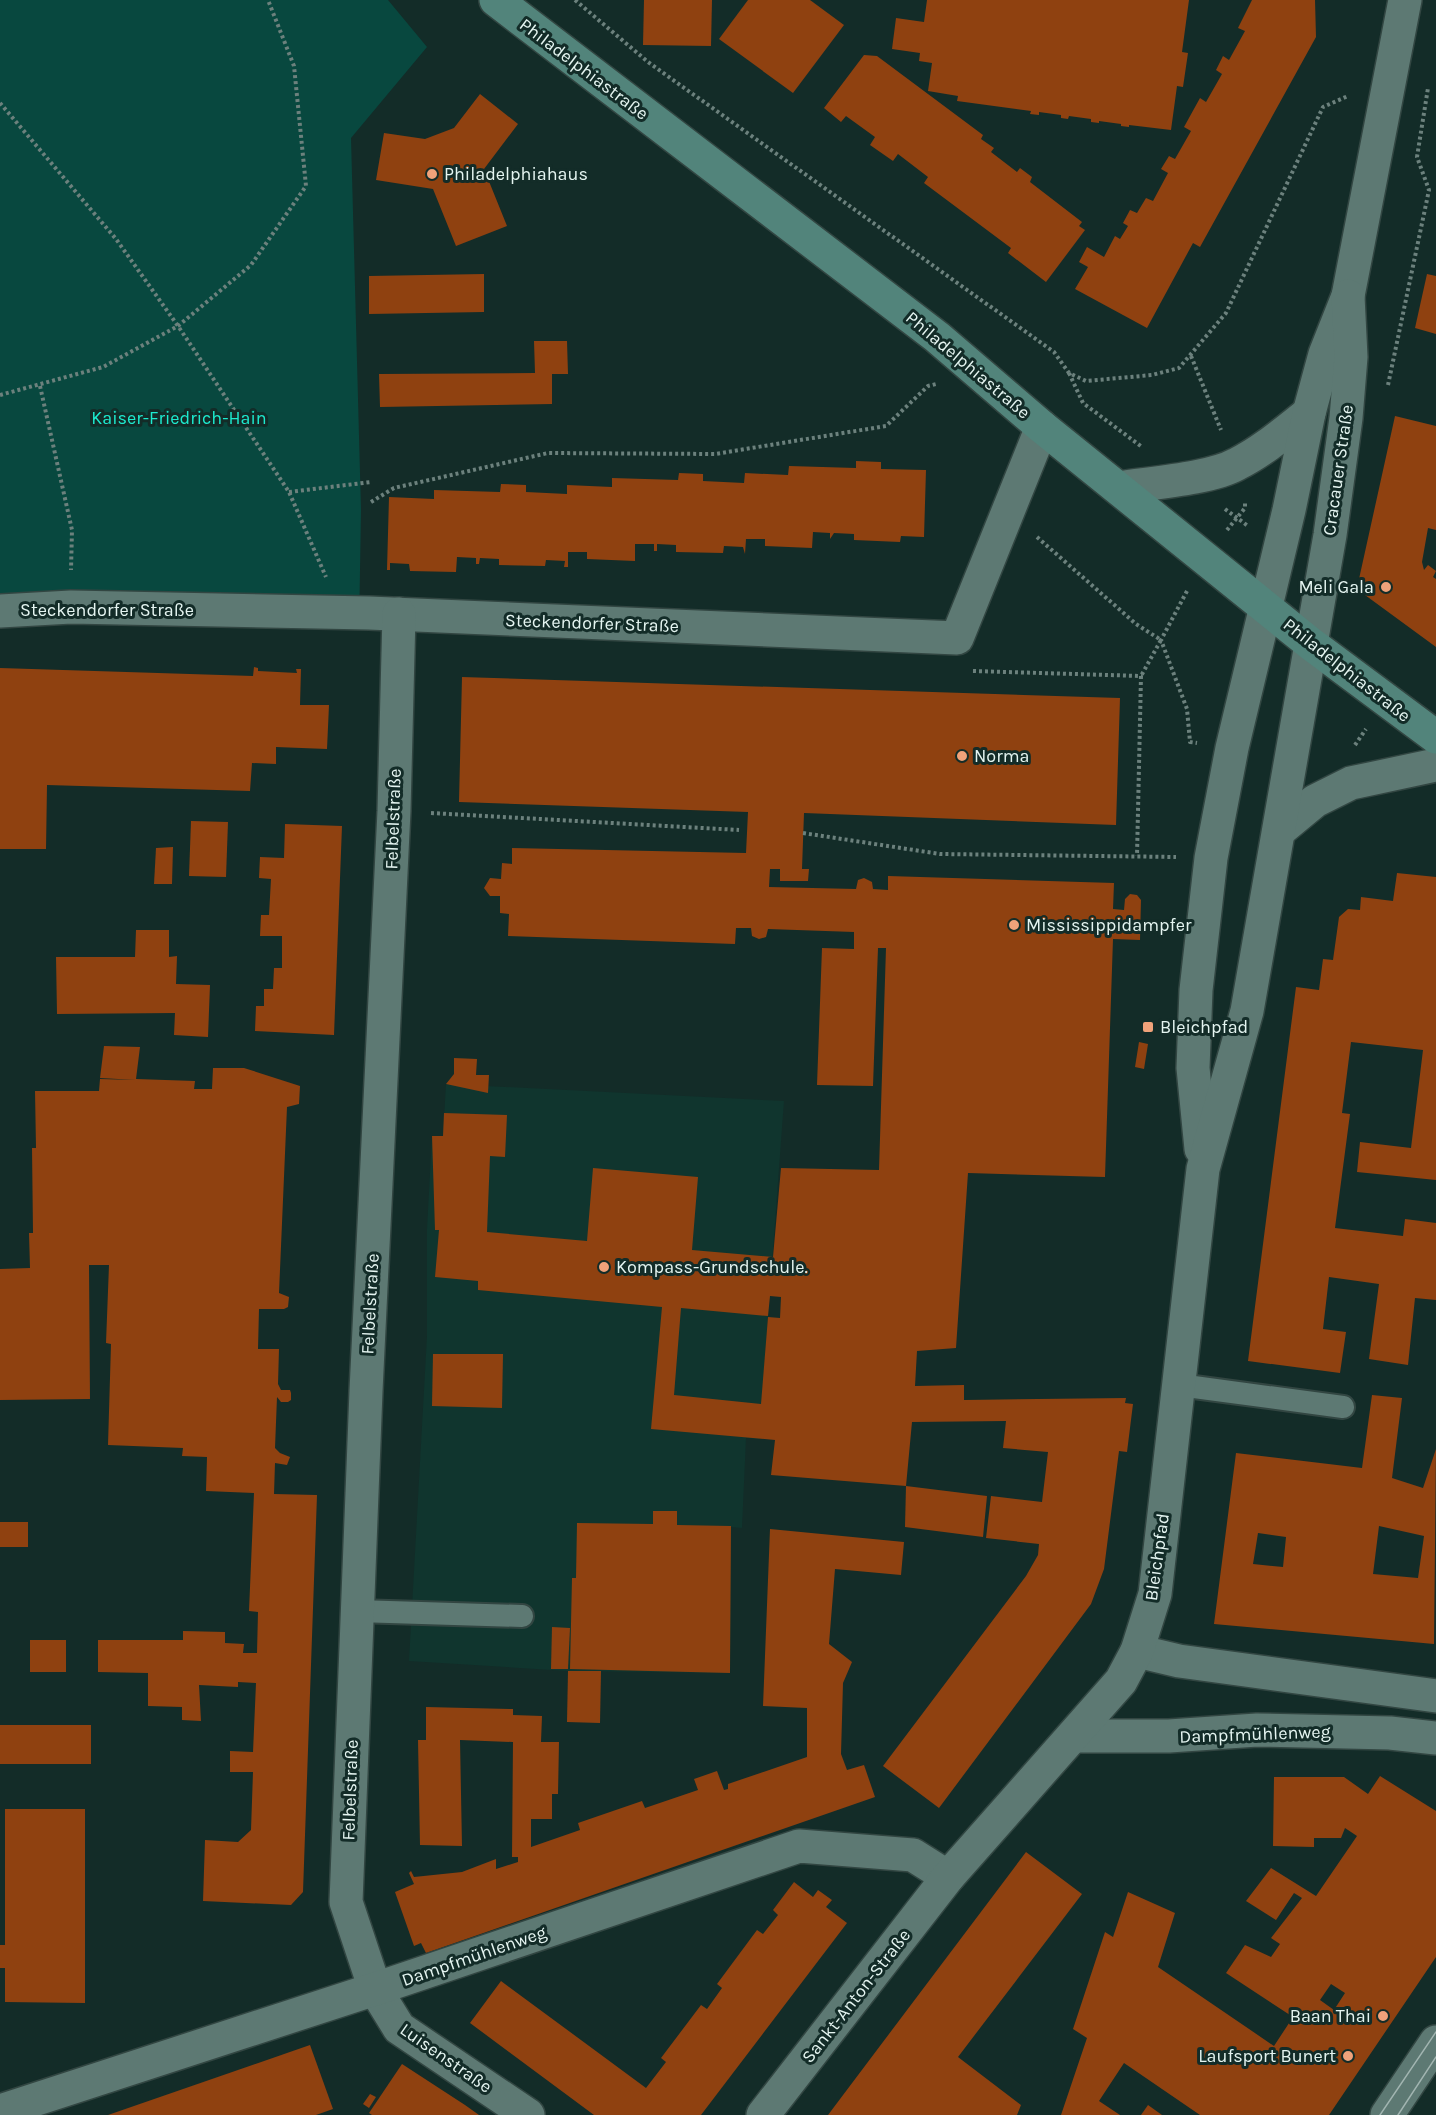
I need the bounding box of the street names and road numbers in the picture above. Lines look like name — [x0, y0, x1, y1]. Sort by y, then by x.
street label: Philadelphiastraße — [515, 13, 653, 125]
street label: Philadelphiastraße — [901, 307, 1035, 423]
street label: Cracauer Straße — [1318, 403, 1358, 537]
street label: Steckendorfer Straße — [20, 599, 194, 621]
street label: Steckendorfer Straße — [505, 609, 679, 637]
street label: Philadelphiastraße — [1279, 613, 1415, 727]
street label: Felbelstraße — [380, 768, 406, 870]
street label: Felbelstraße — [356, 1253, 384, 1355]
street label: Bleichpfad — [1140, 1512, 1174, 1602]
street label: Dampfmühlenweg — [1179, 1720, 1331, 1748]
street label: Felbelstraße — [337, 1739, 363, 1841]
street label: Dampfmühlenweg — [399, 1921, 549, 1991]
street label: Sankt-Anton-Straße — [797, 1925, 915, 2067]
street label: Luisenstraße — [396, 2018, 496, 2098]

